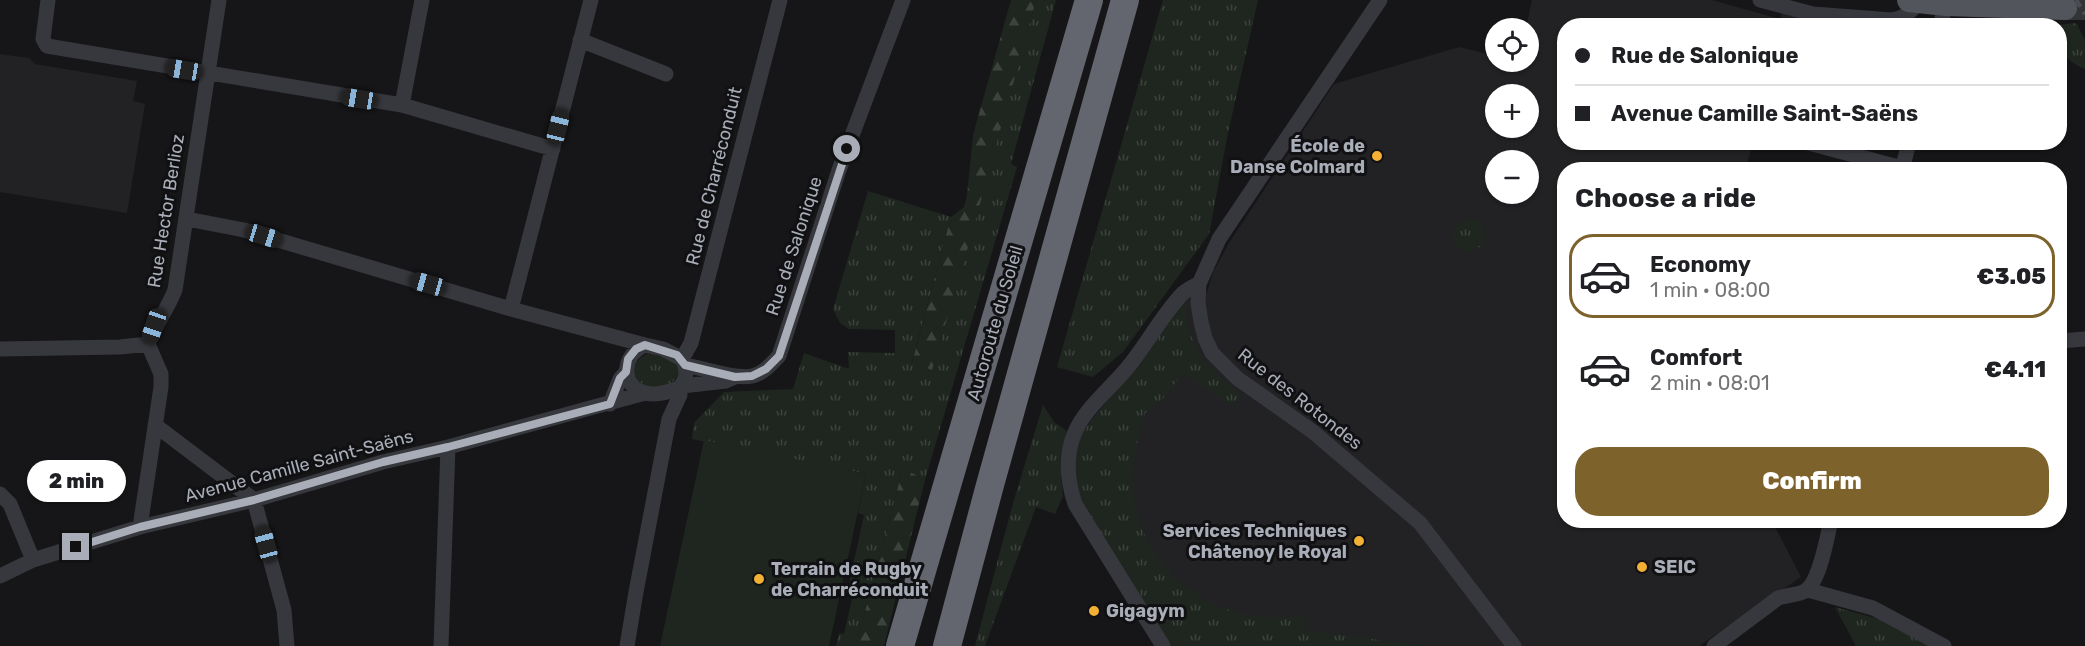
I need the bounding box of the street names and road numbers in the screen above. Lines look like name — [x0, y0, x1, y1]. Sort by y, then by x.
street label: Rue de Charréconduit — [681, 85, 747, 267]
street label: Rue Hector Berlioz — [143, 133, 189, 289]
street label: Rue de Salonique — [761, 174, 827, 318]
street label: Autoroute du Soleil — [962, 243, 1028, 403]
street label: Rue des Rotondes — [1233, 344, 1367, 454]
street label: Avenue Camille Saint-Saëns — [182, 425, 416, 507]

